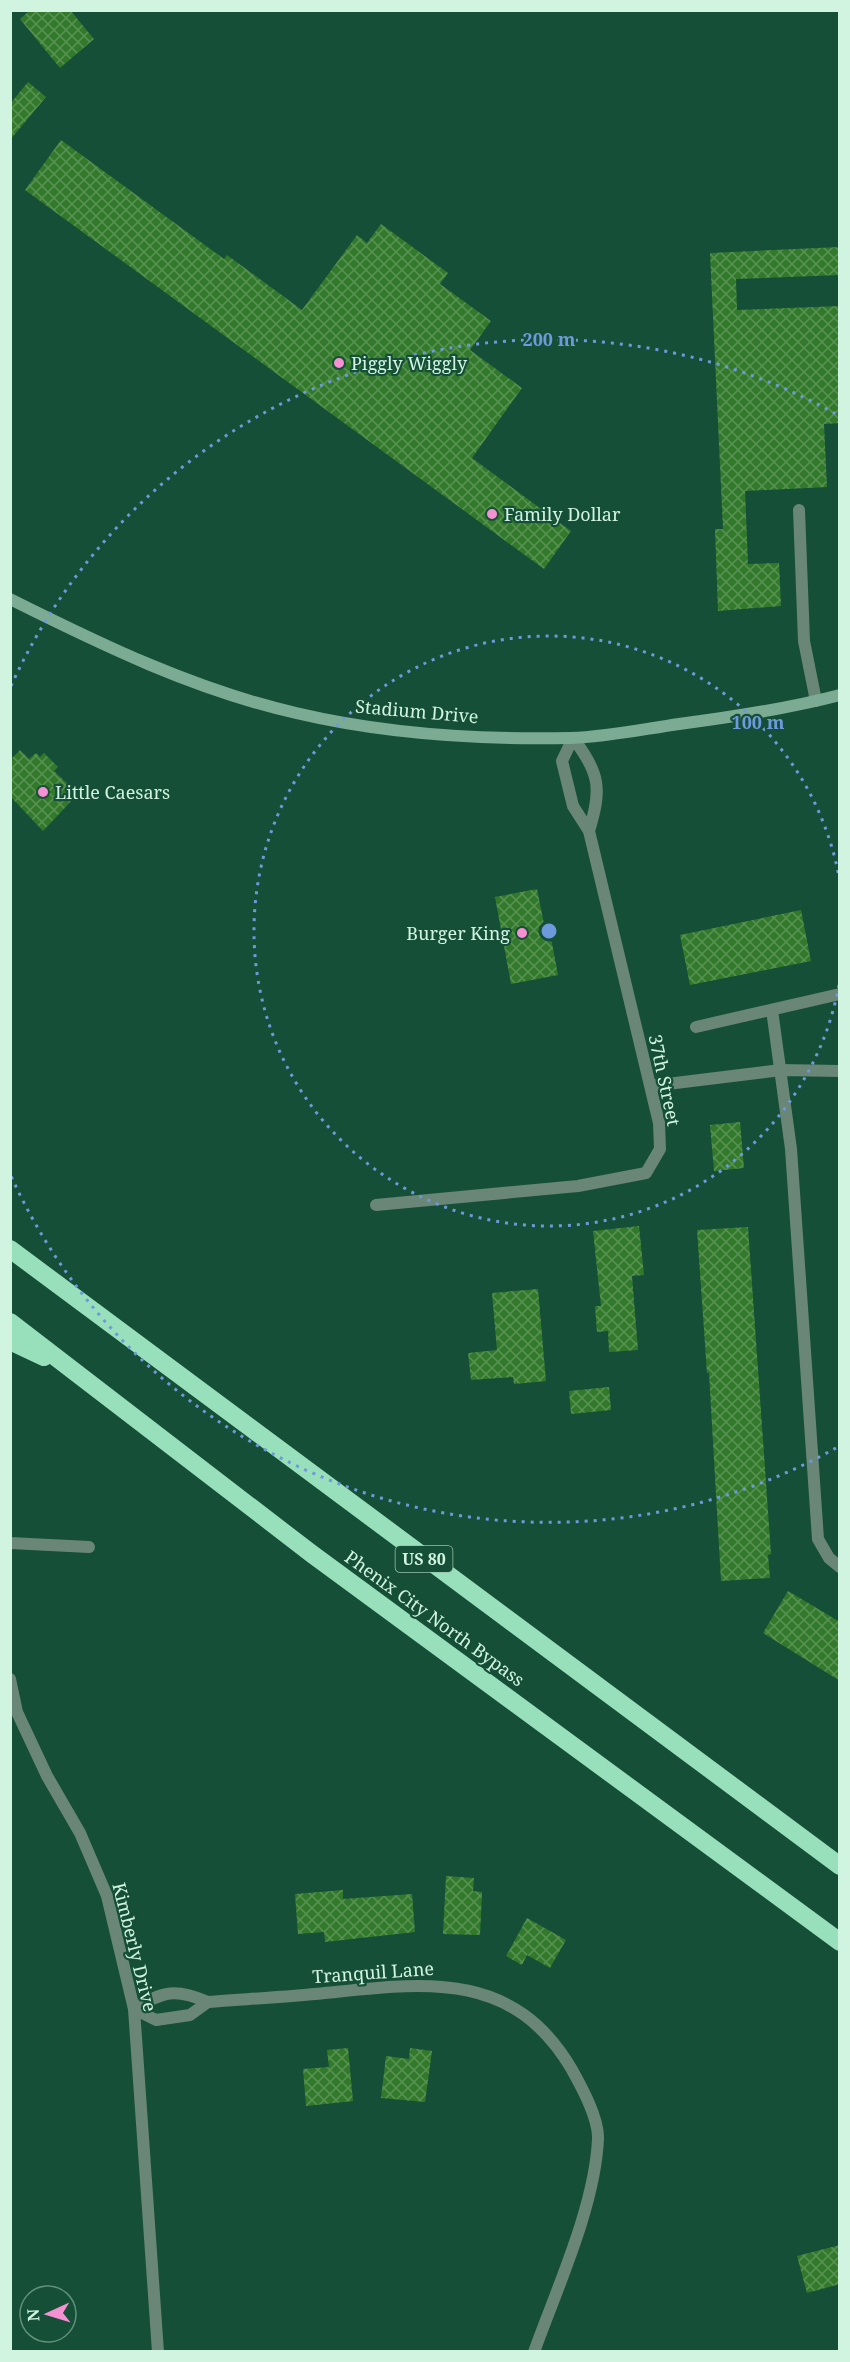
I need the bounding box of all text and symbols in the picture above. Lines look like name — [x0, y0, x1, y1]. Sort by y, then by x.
text: 200 m — [523, 327, 576, 351]
place label: Piggly Wiggly — [351, 351, 468, 375]
marker: Piggly Wiggly — [332, 356, 346, 370]
place label: Family Dollar — [504, 502, 621, 526]
marker: Family Dollar — [485, 507, 499, 521]
street label: Stadium Drive — [354, 694, 480, 728]
text: 100 m — [732, 710, 785, 734]
place label: Little Caesars — [55, 780, 170, 804]
marker: Little Caesars — [36, 785, 50, 799]
place label: Burger King — [406, 921, 510, 945]
centre of rings — [539, 921, 559, 941]
marker: Burger King — [515, 926, 529, 940]
street label: 37th Street — [644, 1032, 686, 1128]
street label: Phenix City North Bypass — [340, 1545, 530, 1691]
road number: US 80 — [396, 1546, 452, 1572]
street label: Kimberly Drive — [107, 1880, 163, 2014]
street label: Tranquil Lane — [311, 1956, 435, 1988]
north arrow — [18, 2284, 78, 2344]
text: N — [22, 2308, 44, 2322]

